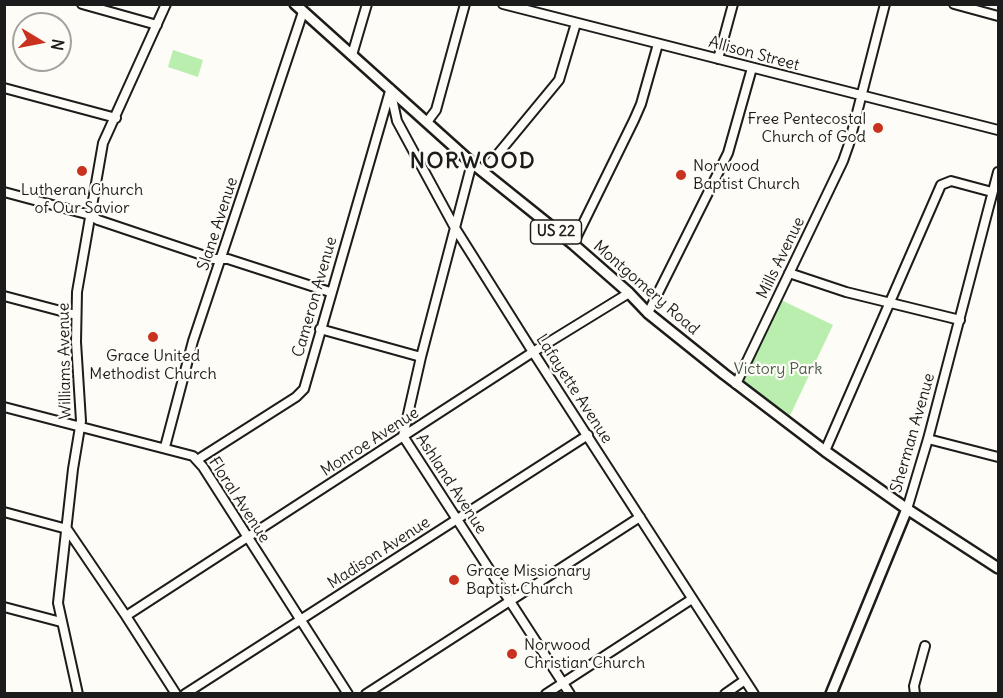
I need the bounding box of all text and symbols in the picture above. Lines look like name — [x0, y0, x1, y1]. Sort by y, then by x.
north arrow — [12, 12, 72, 72]
street label: Allison Street — [707, 33, 801, 75]
text: N — [47, 38, 69, 52]
place label: Free Pentecostal Church of God — [748, 109, 866, 147]
marker: Free Pentecostal Church of God — [871, 121, 885, 135]
district label: NORWOOD — [410, 149, 536, 175]
place label: Norwood Baptist Church — [693, 156, 800, 194]
marker: Lutheran Church of Our Savior — [75, 164, 89, 178]
marker: Norwood Baptist Church — [674, 168, 688, 182]
street label: Slane Avenue — [194, 175, 242, 273]
place label: Lutheran Church of Our Savior — [21, 180, 143, 218]
street label: Mills Avenue — [753, 214, 809, 302]
road number: US 22 — [530, 220, 582, 244]
street label: Cameron Avenue — [289, 235, 341, 359]
street label: Montgomery Road — [589, 237, 703, 339]
street label: Williams Avenue — [54, 302, 76, 420]
marker: Grace United Methodist Church — [146, 330, 160, 344]
street label: Lafayette Avenue — [532, 331, 616, 447]
place label: Grace United Methodist Church — [89, 346, 217, 384]
park label: Victory Park — [734, 359, 822, 379]
street label: Sherman Avenue — [887, 371, 939, 495]
street label: Monroe Avenue — [318, 403, 422, 481]
street label: Ashland Avenue — [411, 430, 491, 538]
street label: Floral Avenue — [204, 454, 274, 546]
street label: Madison Avenue — [324, 513, 434, 593]
place label: Grace Missionary Baptist Church — [466, 561, 591, 599]
marker: Grace Missionary Baptist Church — [447, 573, 461, 587]
place label: Norwood Christian Church — [524, 635, 645, 673]
marker: Norwood Christian Church — [505, 647, 519, 661]

